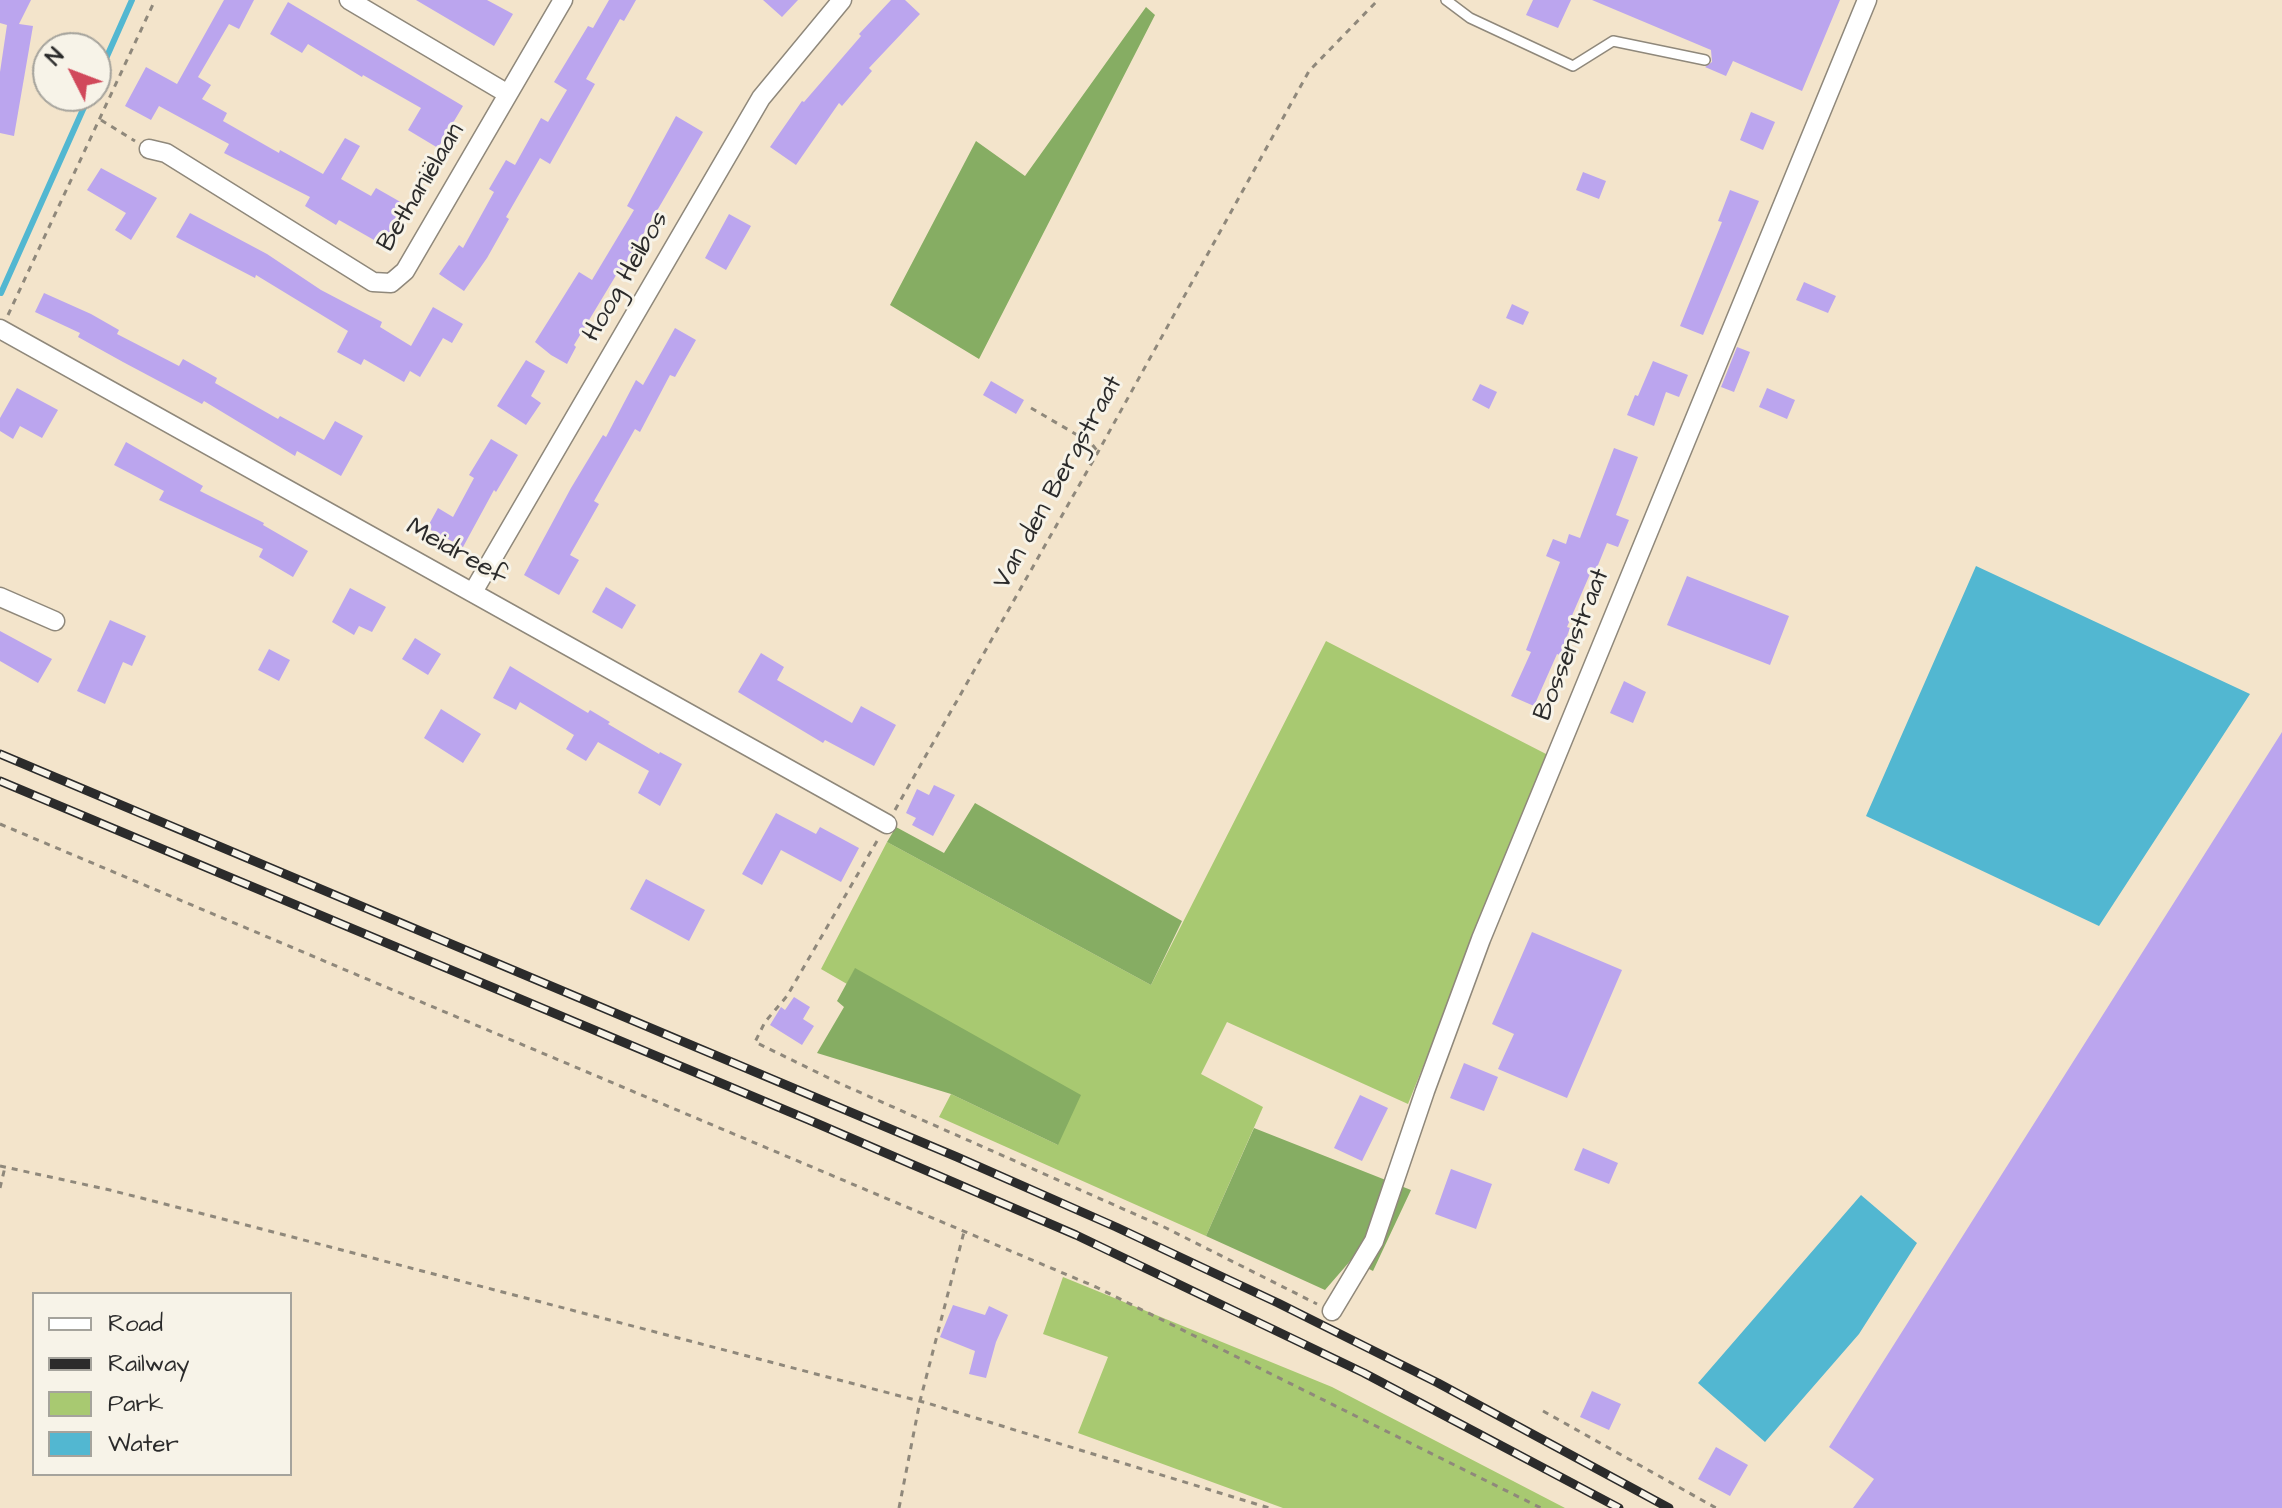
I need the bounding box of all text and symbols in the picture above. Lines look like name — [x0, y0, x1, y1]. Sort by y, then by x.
north arrow — [32, 32, 112, 112]
text: N — [39, 41, 71, 72]
street label: Bethaniëlaan — [372, 118, 472, 258]
street label: Hoog Heibos — [577, 206, 677, 348]
street label: Van den Bergstraat — [987, 371, 1131, 595]
street label: Meidreef — [400, 513, 512, 593]
street label: Bossenstraat — [1528, 564, 1618, 726]
legend — [32, 1292, 292, 1476]
text: Road — [108, 1307, 163, 1341]
text: Railway — [108, 1347, 190, 1381]
text: Park — [108, 1387, 164, 1421]
text: Water — [108, 1427, 179, 1461]

